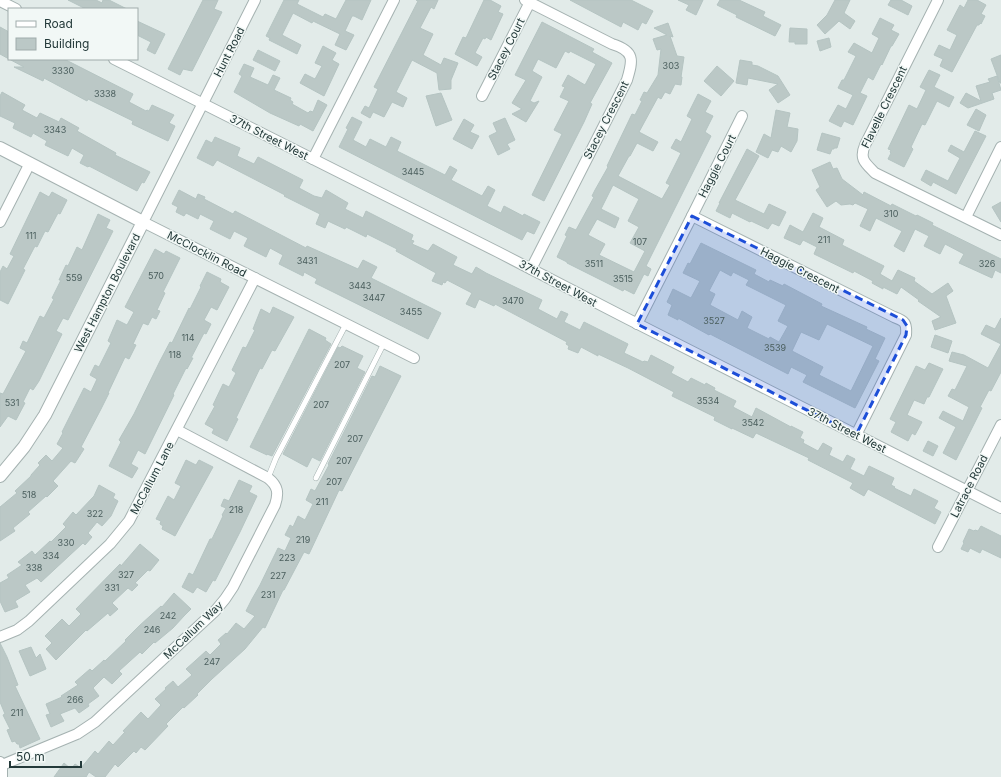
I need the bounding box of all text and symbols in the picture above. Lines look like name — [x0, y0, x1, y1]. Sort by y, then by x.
legend — [8, 8, 138, 60]
street label: Stacey Court — [484, 15, 528, 82]
text: Road — [44, 16, 73, 31]
street label: Hunt Road — [210, 25, 248, 79]
text: Building — [44, 36, 89, 51]
house number: 303 — [663, 60, 680, 71]
street label: Flavelle Crescent — [858, 63, 910, 150]
house number: 3330 — [52, 65, 74, 76]
street label: Stacey Crescent — [580, 78, 632, 161]
house number: 3338 — [94, 88, 117, 99]
street label: 37th Street West — [227, 111, 311, 163]
house number: 3343 — [44, 124, 67, 135]
street label: Haggie Court — [695, 132, 739, 200]
house number: 3445 — [402, 166, 424, 177]
house number: 310 — [884, 208, 899, 219]
street label: McClocklin Road — [165, 228, 249, 280]
house number: 111 — [26, 230, 36, 241]
street label: West Hampton Boulevard — [71, 231, 143, 355]
house number: 211 — [818, 234, 830, 245]
house number: 107 — [633, 236, 647, 247]
street label: Haggie Crescent — [758, 244, 842, 296]
house number: 3431 — [297, 255, 317, 266]
street label: 37th Street West — [517, 257, 600, 310]
house number: 3511 — [585, 258, 603, 269]
house number: 326 — [979, 258, 996, 269]
house number: 570 — [148, 270, 164, 281]
house number: 559 — [66, 272, 83, 283]
house number: 3515 — [613, 273, 633, 284]
house number: 3443 — [349, 280, 372, 291]
house number: 3447 — [363, 292, 385, 303]
house number: 3470 — [502, 295, 524, 306]
house number: 3455 — [400, 306, 422, 317]
house number: 3527 — [703, 315, 725, 326]
house number: 114 — [181, 332, 195, 343]
house number: 3539 — [764, 342, 787, 353]
house number: 118 — [169, 349, 182, 360]
house number: 207 — [334, 359, 350, 370]
house number: 3534 — [697, 395, 719, 406]
house number: 531 — [5, 397, 19, 408]
house number: 207 — [313, 399, 329, 410]
street label: 37th Street West — [805, 404, 889, 456]
house number: 3542 — [742, 417, 764, 428]
house number: 207 — [347, 433, 363, 444]
street label: McCallum Lane — [127, 439, 177, 517]
street label: Latrace Road — [947, 452, 991, 520]
house number: 207 — [336, 455, 352, 466]
house number: 207 — [326, 476, 342, 487]
house number: 518 — [22, 489, 37, 500]
house number: 211 — [316, 496, 328, 507]
house number: 218 — [229, 504, 244, 515]
house number: 322 — [87, 508, 103, 519]
house number: 219 — [296, 534, 311, 545]
house number: 330 — [58, 537, 75, 548]
house number: 334 — [43, 550, 60, 561]
house number: 223 — [279, 552, 296, 563]
house number: 338 — [26, 562, 43, 573]
house number: 327 — [118, 569, 134, 580]
house number: 227 — [270, 570, 286, 581]
house number: 331 — [105, 582, 119, 593]
house number: 231 — [261, 589, 275, 600]
street label: McCallum Way — [160, 598, 226, 662]
house number: 242 — [160, 610, 176, 621]
house number: 246 — [144, 624, 161, 635]
house number: 247 — [204, 656, 220, 667]
house number: 266 — [67, 694, 84, 705]
house number: 211 — [11, 707, 23, 718]
scale bar — [10, 743, 81, 769]
text: 50 m — [16, 749, 45, 764]

